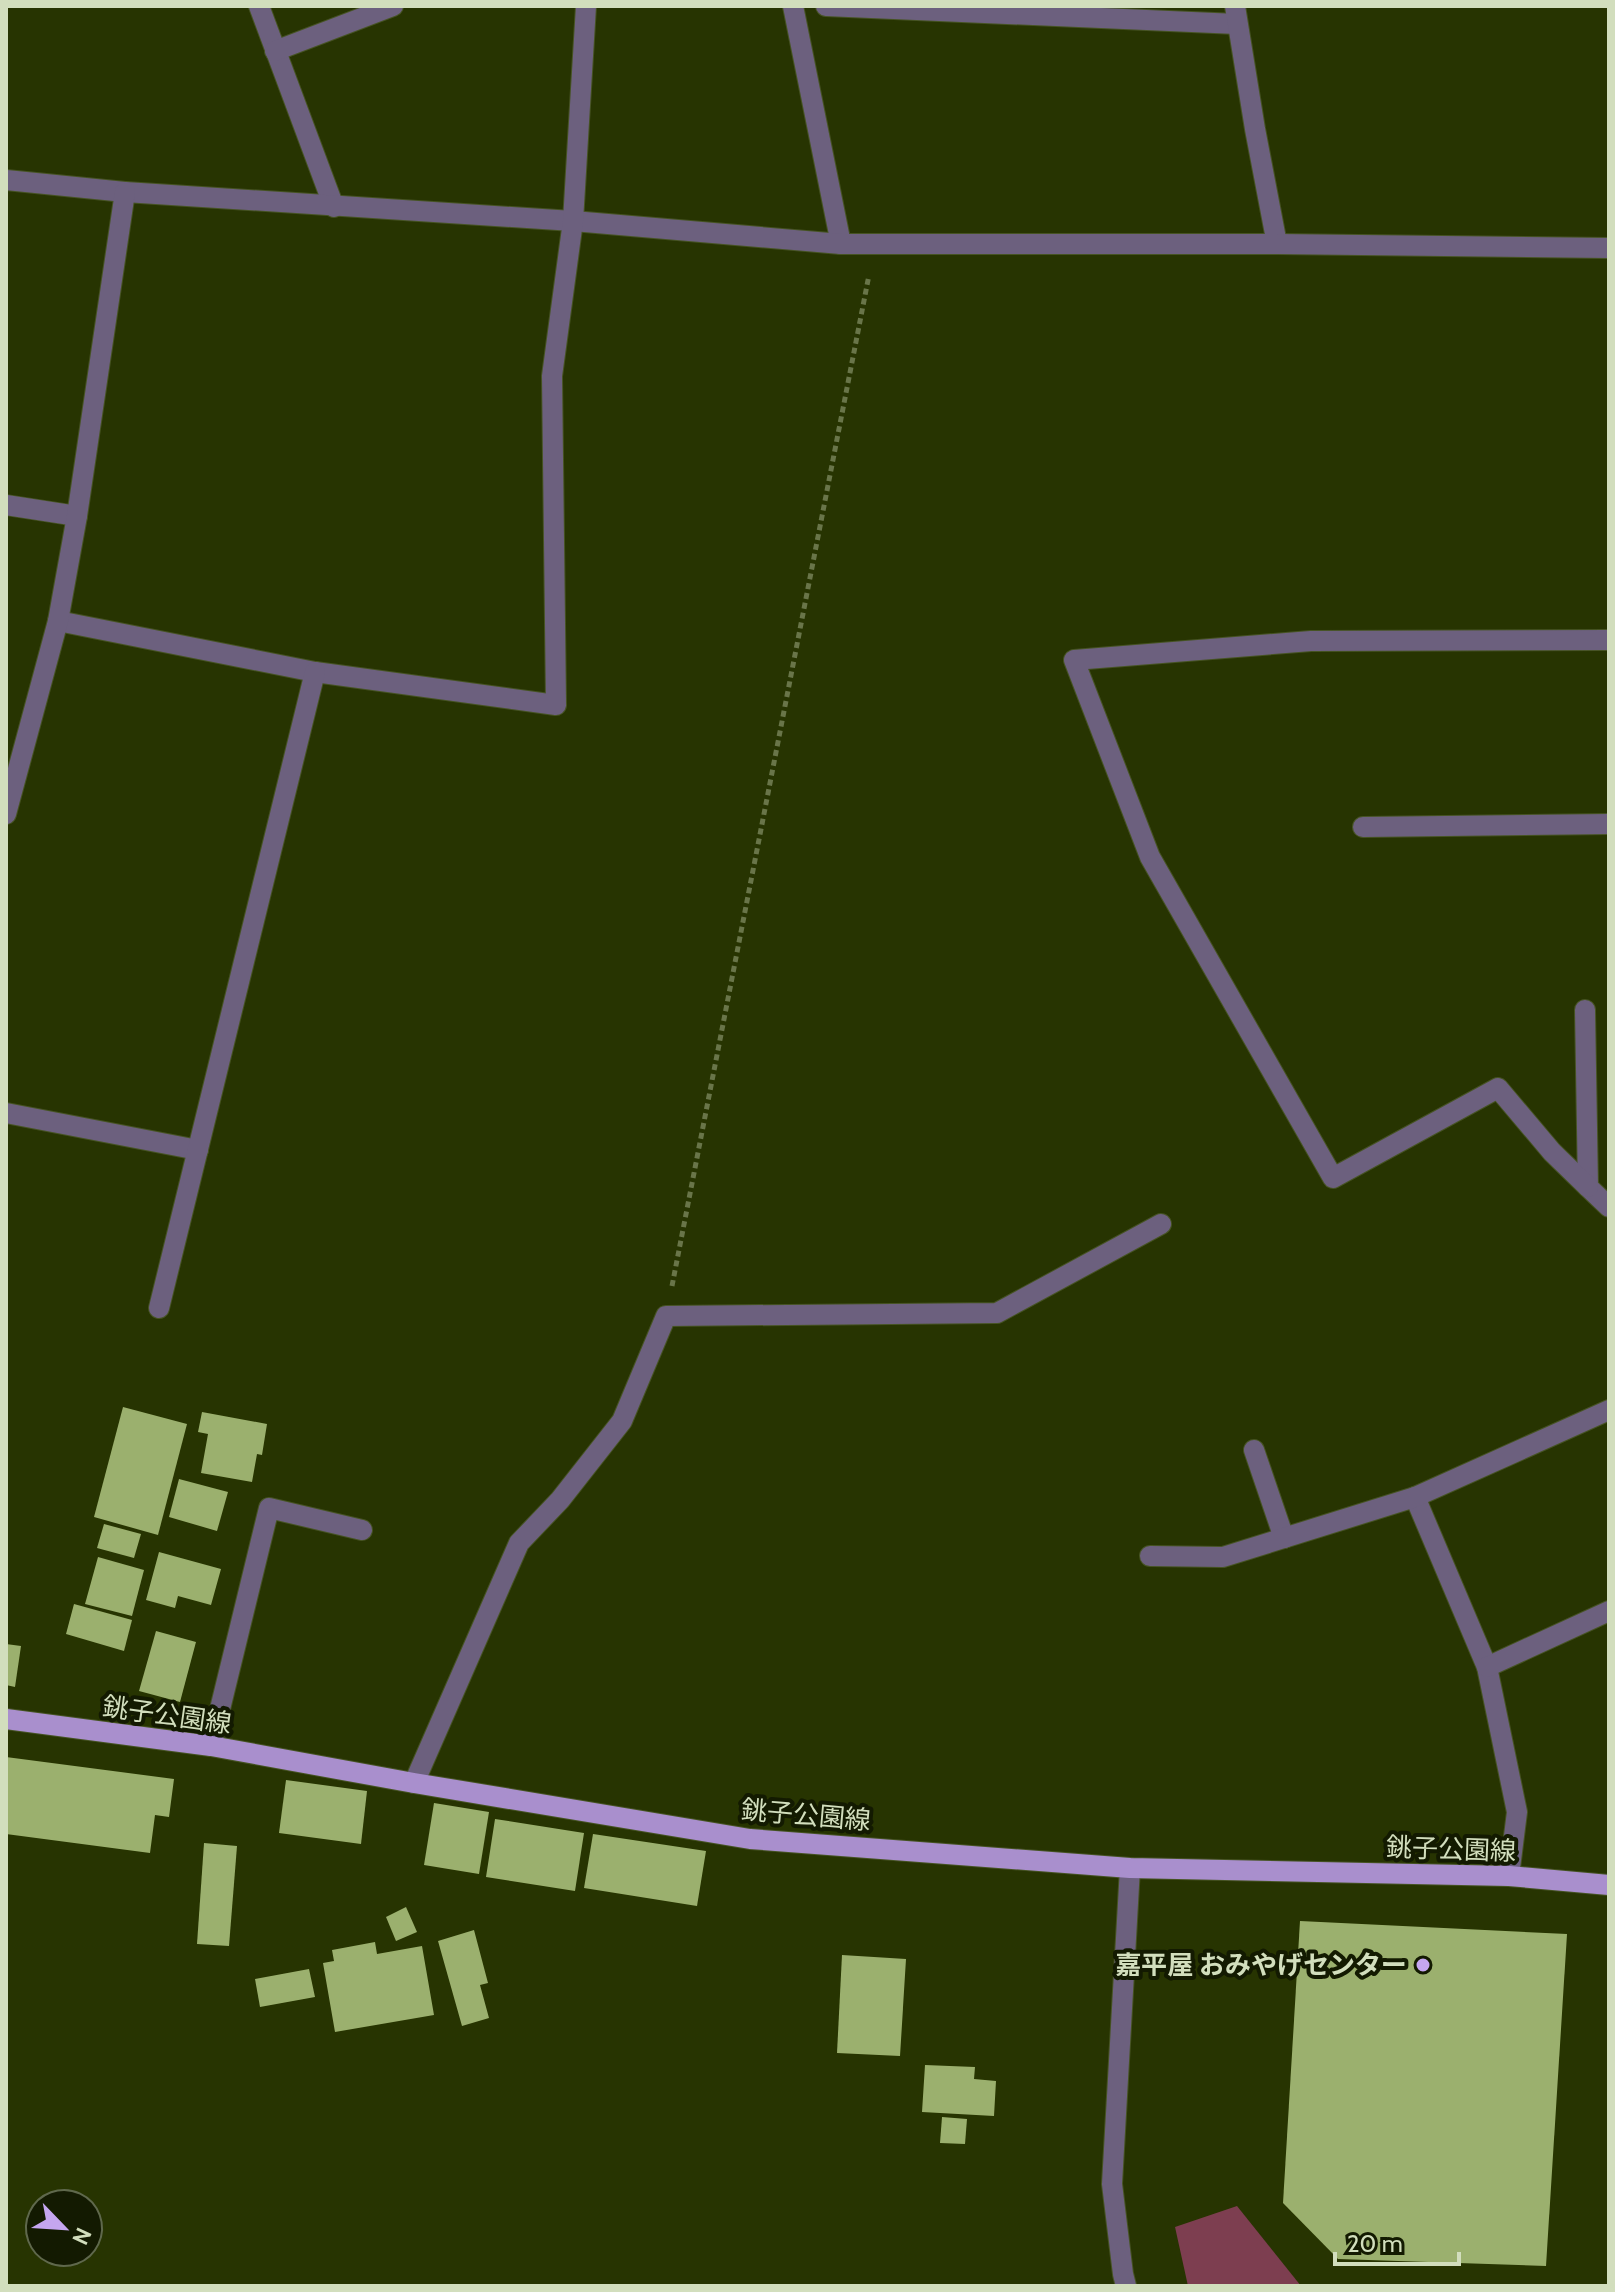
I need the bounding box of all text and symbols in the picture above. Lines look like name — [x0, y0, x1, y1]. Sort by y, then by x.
street label: 銚子公園線 — [100, 1690, 234, 1740]
street label: 銚子公園線 — [740, 1793, 872, 1837]
street label: 銚子公園線 — [1385, 1831, 1517, 1867]
place label: 嘉平屋 おみやげセンター — [1115, 1949, 1407, 1981]
marker: 嘉平屋 おみやげセンター — [1414, 1956, 1432, 1974]
north arrow — [24, 2188, 104, 2268]
scale bar — [1335, 2216, 1459, 2266]
text: N — [66, 2223, 97, 2249]
text: 20 m — [1347, 2229, 1403, 2258]

